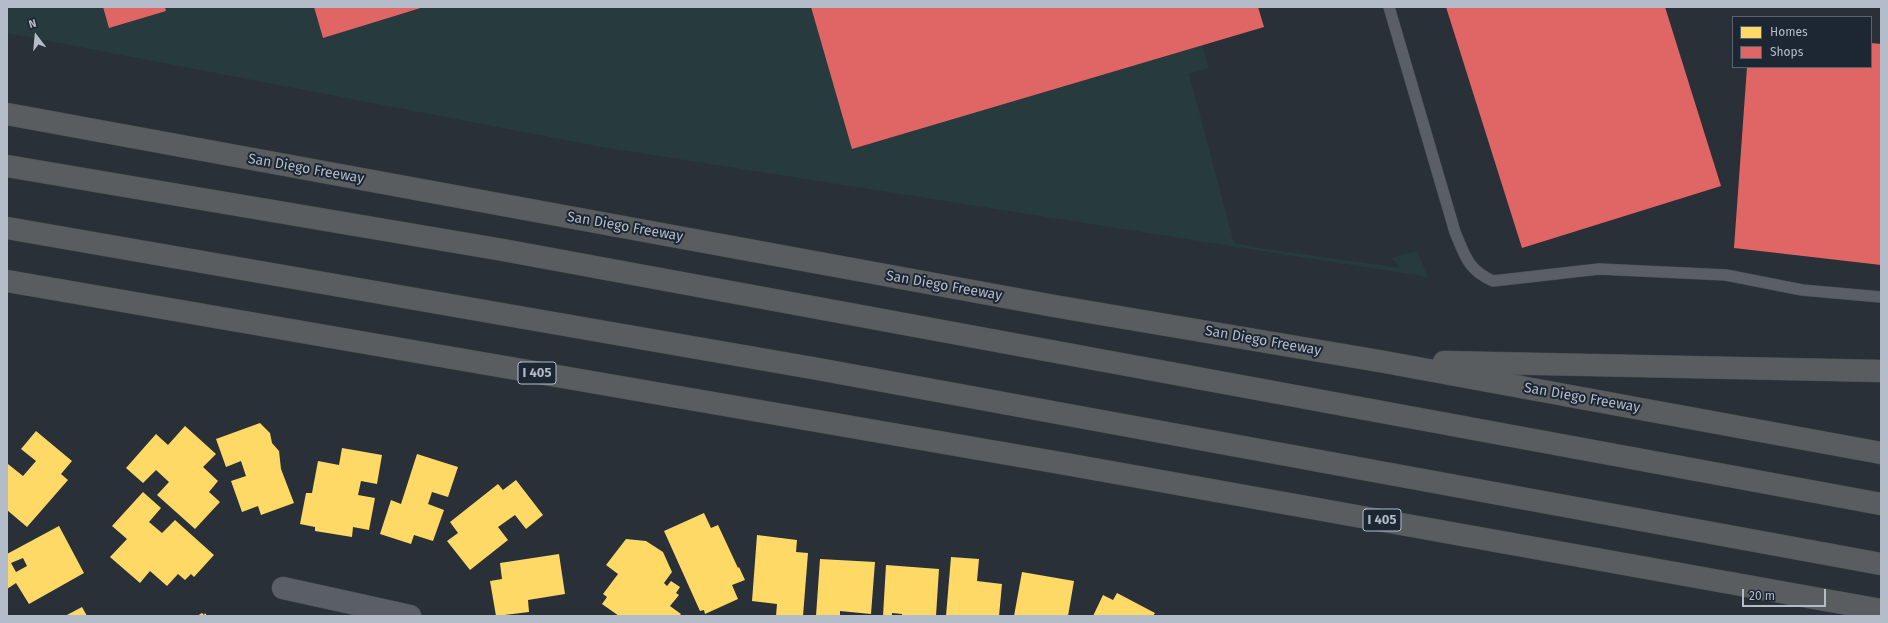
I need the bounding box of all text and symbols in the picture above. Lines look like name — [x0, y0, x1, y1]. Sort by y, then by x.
north arrow — [16, 16, 56, 56]
legend — [1732, 16, 1872, 68]
text: N — [27, 17, 38, 31]
text: Homes — [1770, 25, 1808, 39]
text: Shops — [1770, 45, 1803, 59]
street label: San Diego Freeway — [247, 151, 365, 187]
street label: San Diego Freeway — [566, 209, 684, 245]
street label: San Diego Freeway — [885, 268, 1003, 304]
street label: San Diego Freeway — [1204, 323, 1322, 359]
road number: I 405 — [518, 362, 556, 384]
street label: San Diego Freeway — [1523, 380, 1641, 416]
road number: I 405 — [1363, 509, 1401, 531]
scale bar — [1744, 581, 1828, 607]
text: 20 m — [1749, 589, 1775, 603]

